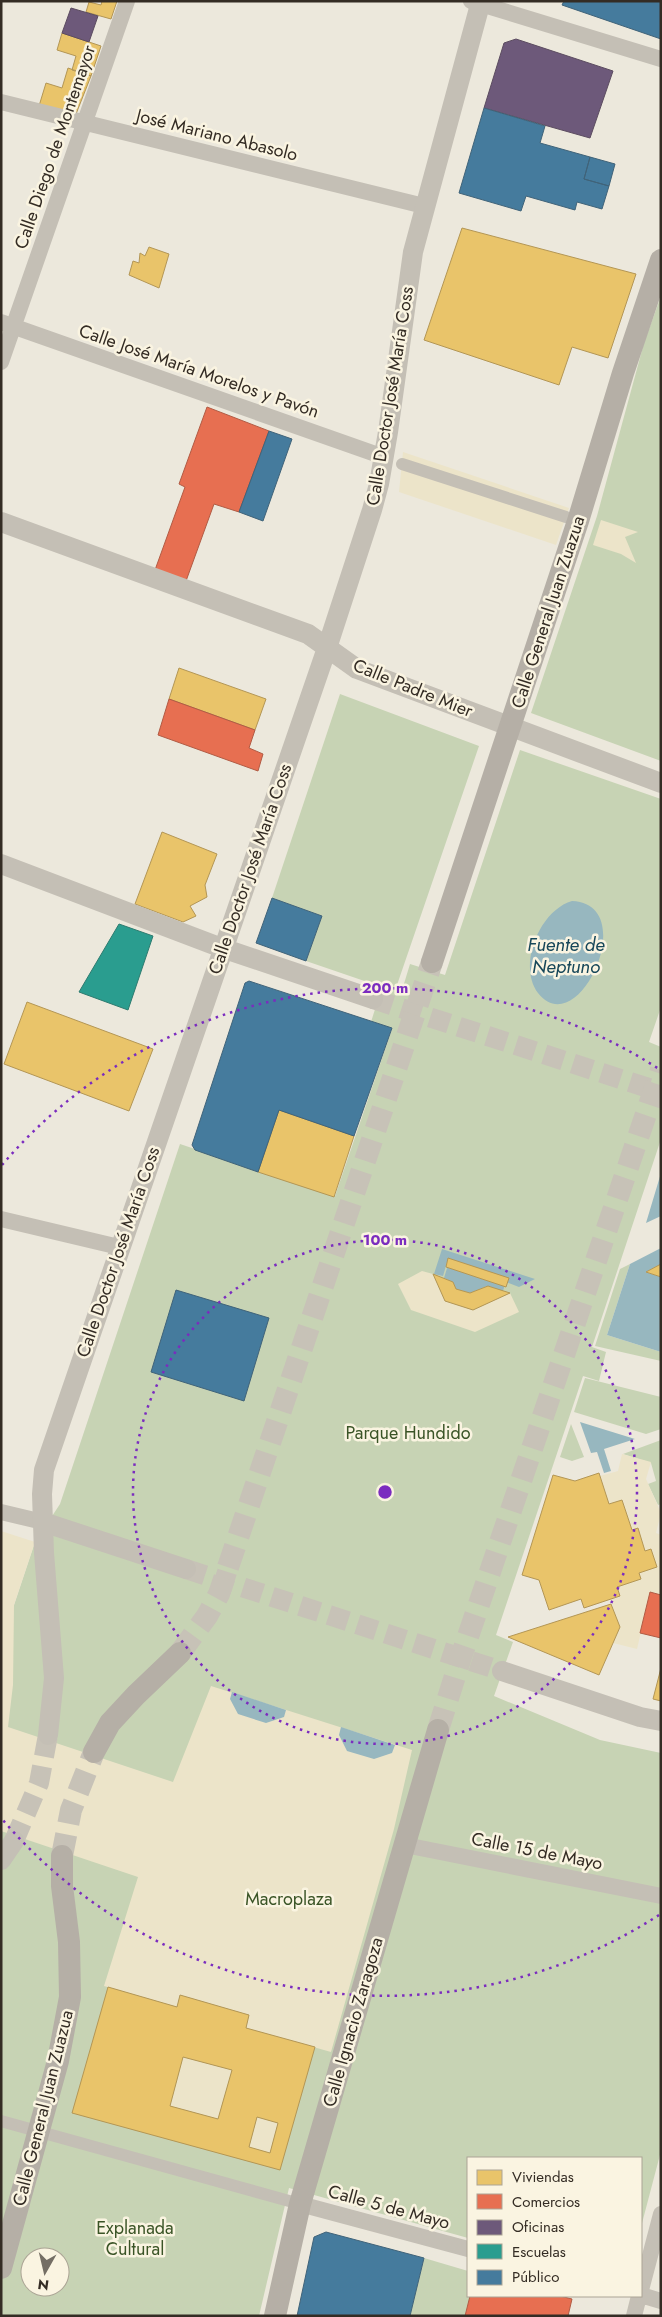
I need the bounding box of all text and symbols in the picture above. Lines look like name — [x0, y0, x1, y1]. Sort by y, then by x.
street label: Calle Diego de Montemayor — [8, 41, 102, 253]
street label: José Mariano Abasolo — [132, 102, 301, 168]
street label: Calle Doctor José María Coss — [360, 285, 420, 507]
street label: Calle José María Morelos y Pavón — [75, 318, 323, 424]
street label: Calle General Juan Zuazua — [505, 512, 591, 712]
street label: Calle Padre Mier — [349, 652, 478, 724]
street label: Calle Doctor José María Coss — [202, 760, 298, 978]
water label: Fuente de Neptuno — [527, 931, 605, 980]
text: 200 m — [362, 977, 408, 999]
street label: Calle Doctor José María Coss — [70, 1143, 166, 1361]
text: 100 m — [363, 1229, 407, 1251]
park label: Parque Hundido — [345, 1420, 471, 1446]
centre of rings — [376, 1483, 394, 1501]
street label: Calle 15 de Mayo — [469, 1826, 605, 1876]
park label: Macroplaza — [245, 1886, 333, 1912]
street label: Calle Ignacio Zaragoza — [316, 1934, 390, 2110]
street label: Calle General Juan Zuazua — [6, 2007, 80, 2209]
legend — [467, 2157, 642, 2297]
text: Viviendas — [512, 2166, 574, 2188]
street label: Calle 5 de Mayo — [325, 2178, 453, 2236]
text: Comercios — [512, 2191, 580, 2213]
park label: Explanada Cultural — [96, 2215, 174, 2262]
text: Oficinas — [512, 2216, 564, 2238]
text: Escuelas — [512, 2241, 566, 2263]
north arrow — [20, 2247, 70, 2297]
text: Público — [512, 2266, 559, 2288]
text: N — [36, 2274, 50, 2296]

